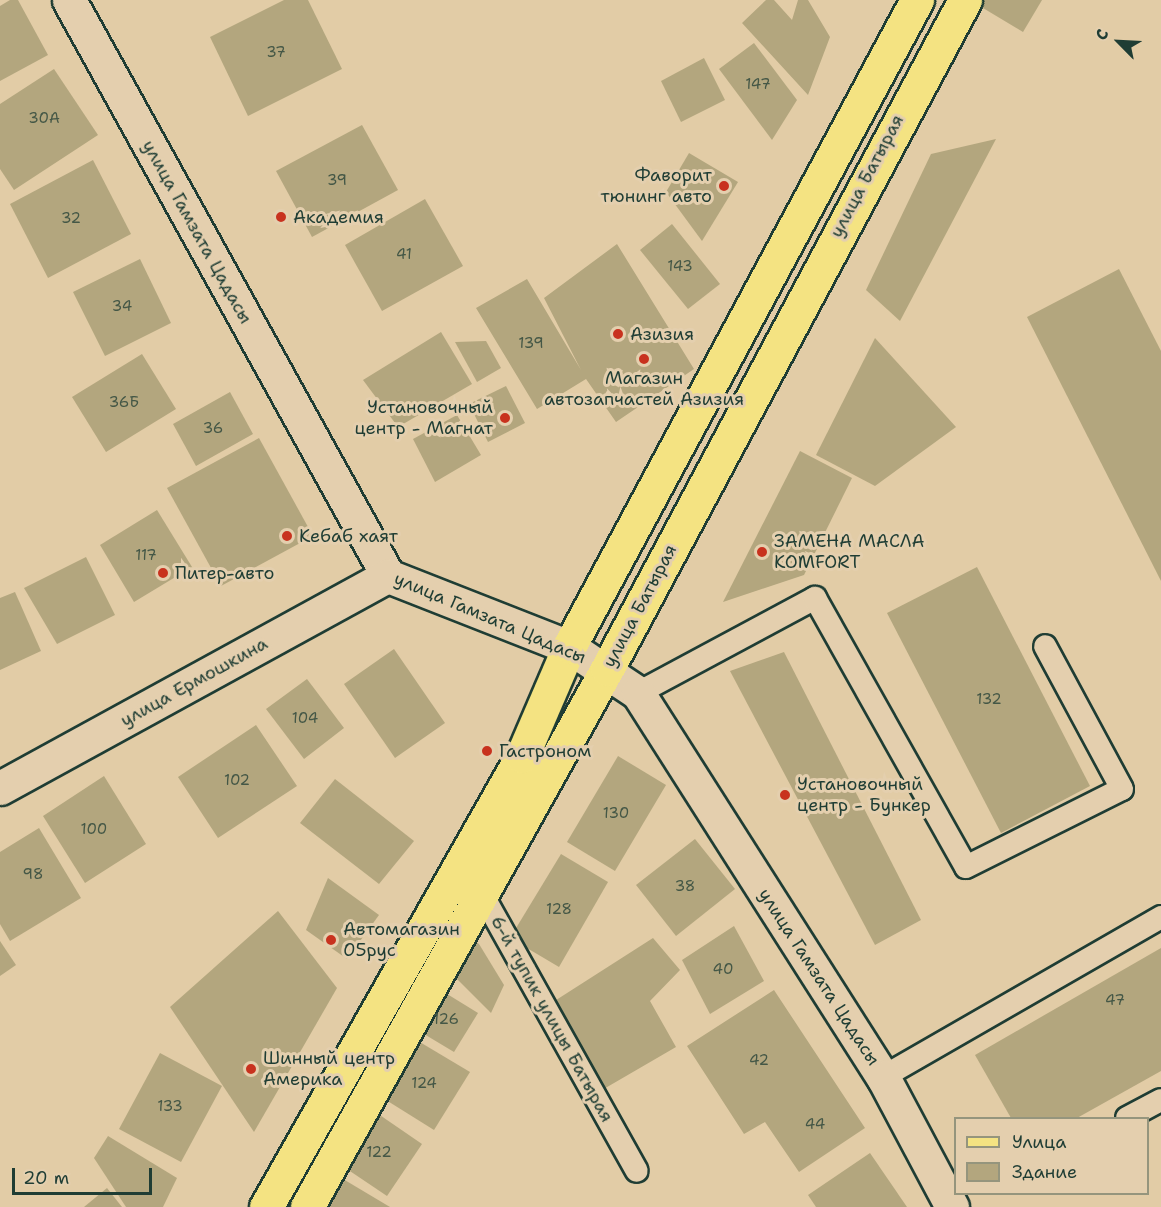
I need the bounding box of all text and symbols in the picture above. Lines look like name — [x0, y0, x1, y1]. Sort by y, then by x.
north arrow — [1089, 12, 1149, 72]
text: С — [1091, 26, 1114, 43]
house number: 37 — [266, 44, 286, 62]
house number: 147 — [745, 76, 771, 94]
house number: 30А — [28, 110, 60, 128]
street label: улица Батырая — [826, 111, 908, 241]
street label: улица Гамзата Цадасы — [138, 137, 256, 327]
place label: Фаворит тюнинг авто — [600, 165, 712, 207]
house number: 39 — [327, 172, 347, 190]
marker: Фаворит тюнинг авто — [717, 179, 731, 193]
place label: Академия — [293, 206, 384, 228]
house number: 32 — [61, 210, 81, 228]
marker: Академия — [274, 210, 288, 224]
house number: 41 — [396, 246, 412, 264]
house number: 143 — [667, 258, 693, 276]
house number: 34 — [112, 298, 132, 316]
place label: Азизия — [630, 323, 694, 345]
marker: Азизия — [611, 327, 625, 341]
house number: 139 — [518, 335, 544, 353]
marker: Магазин автозапчастей Азизия — [637, 352, 651, 366]
place label: Магазин автозапчастей Азизия — [544, 368, 744, 410]
house number: 36Б — [109, 394, 139, 412]
place label: Установочный центр - Магнат — [354, 397, 493, 440]
marker: Установочный центр - Магнат — [498, 411, 512, 425]
house number: 36 — [203, 420, 223, 438]
place label: Кебаб хаят — [299, 525, 398, 547]
marker: Кебаб хаят — [280, 529, 294, 543]
place label: ЗАМЕНА МАСЛА KOMFORT — [774, 531, 925, 574]
street label: улица Батырая — [599, 541, 681, 671]
marker: ЗАМЕНА МАСЛА KOMFORT — [755, 545, 769, 559]
house number: 117 — [135, 547, 157, 565]
place label: Питер-авто — [175, 562, 274, 584]
marker: Питер-авто — [156, 566, 170, 580]
street label: улица Гамзата Цадасы — [391, 568, 589, 668]
street label: улица Ермошкина — [117, 633, 271, 731]
house number: 132 — [976, 691, 1002, 709]
house number: 104 — [292, 710, 318, 728]
place label: Гастроном — [499, 740, 591, 762]
marker: Гастроном — [480, 744, 494, 758]
house number: 102 — [224, 772, 250, 790]
place label: Установочный центр - Бункер — [797, 774, 931, 816]
marker: Установочный центр - Бункер — [778, 788, 792, 802]
house number: 130 — [603, 805, 629, 823]
house number: 100 — [81, 821, 107, 839]
house number: 98 — [23, 866, 43, 884]
house number: 38 — [675, 878, 695, 896]
street label: улица Гамзата Цадасы — [754, 885, 884, 1069]
house number: 128 — [546, 901, 572, 919]
street label: 6-й тупик улицы Батырая — [486, 912, 618, 1126]
place label: Автомагазин 05рус — [343, 919, 460, 962]
marker: Автомагазин 05рус — [324, 933, 338, 947]
house number: 40 — [713, 961, 733, 979]
house number: 47 — [1105, 992, 1125, 1010]
house number: 126 — [433, 1011, 459, 1029]
place label: Шинный центр Америка — [263, 1048, 395, 1090]
house number: 42 — [749, 1052, 769, 1070]
marker: Шинный центр Америка — [244, 1062, 258, 1076]
house number: 124 — [411, 1075, 437, 1093]
house number: 133 — [157, 1098, 183, 1116]
house number: 44 — [805, 1116, 825, 1134]
legend — [954, 1117, 1149, 1195]
text: Улица — [1012, 1130, 1066, 1154]
house number: 122 — [366, 1144, 392, 1162]
scale bar — [15, 1156, 154, 1194]
text: Здание — [1012, 1160, 1077, 1184]
text: 20 m — [23, 1166, 69, 1190]

